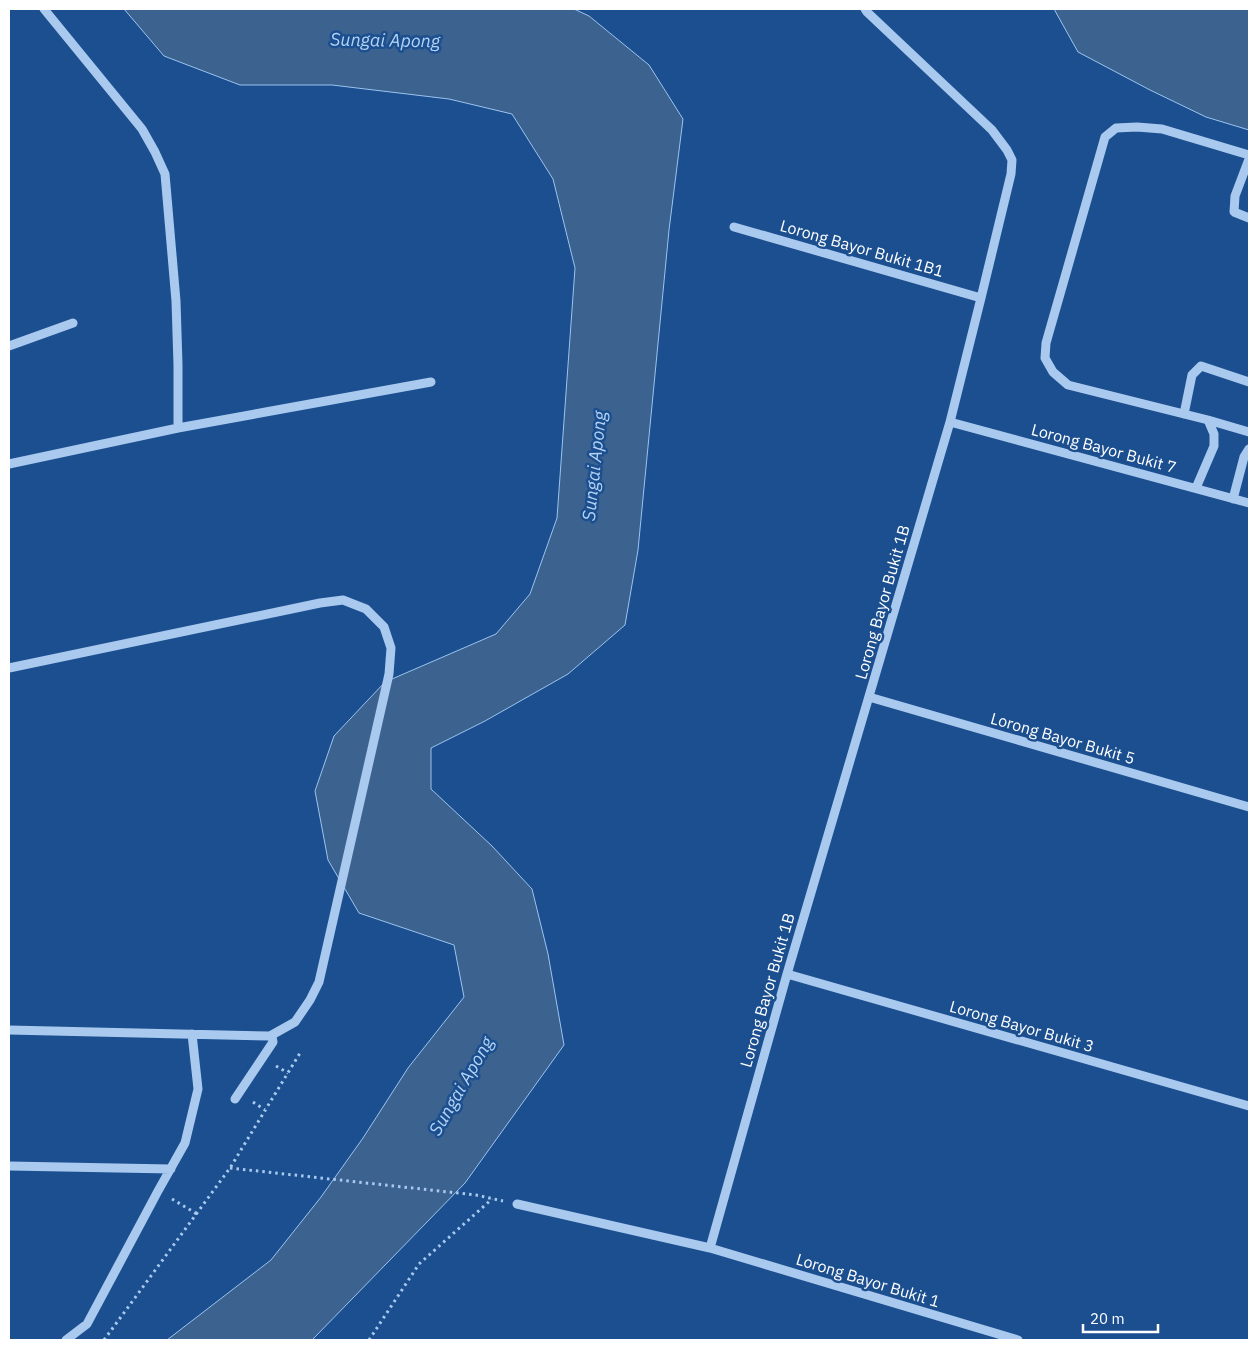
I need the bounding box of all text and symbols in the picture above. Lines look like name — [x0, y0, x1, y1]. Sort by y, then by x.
water label: Sungai Apong — [330, 28, 441, 52]
street label: Lorong Bayor Bukit 1B1 — [778, 215, 946, 281]
water label: Sungai Apong — [577, 409, 611, 522]
street label: Lorong Bayor Bukit 7 — [1029, 419, 1179, 477]
street label: Lorong Bayor Bukit 1B — [850, 522, 914, 682]
street label: Lorong Bayor Bukit 5 — [989, 708, 1137, 768]
street label: Lorong Bayor Bukit 1B — [735, 910, 799, 1070]
street label: Lorong Bayor Bukit 3 — [948, 996, 1096, 1056]
water label: Sungai Apong — [424, 1032, 499, 1139]
street label: Lorong Bayor Bukit 1 — [794, 1249, 942, 1311]
scale bar — [1083, 1302, 1158, 1334]
text: 20 m — [1090, 1309, 1125, 1328]

